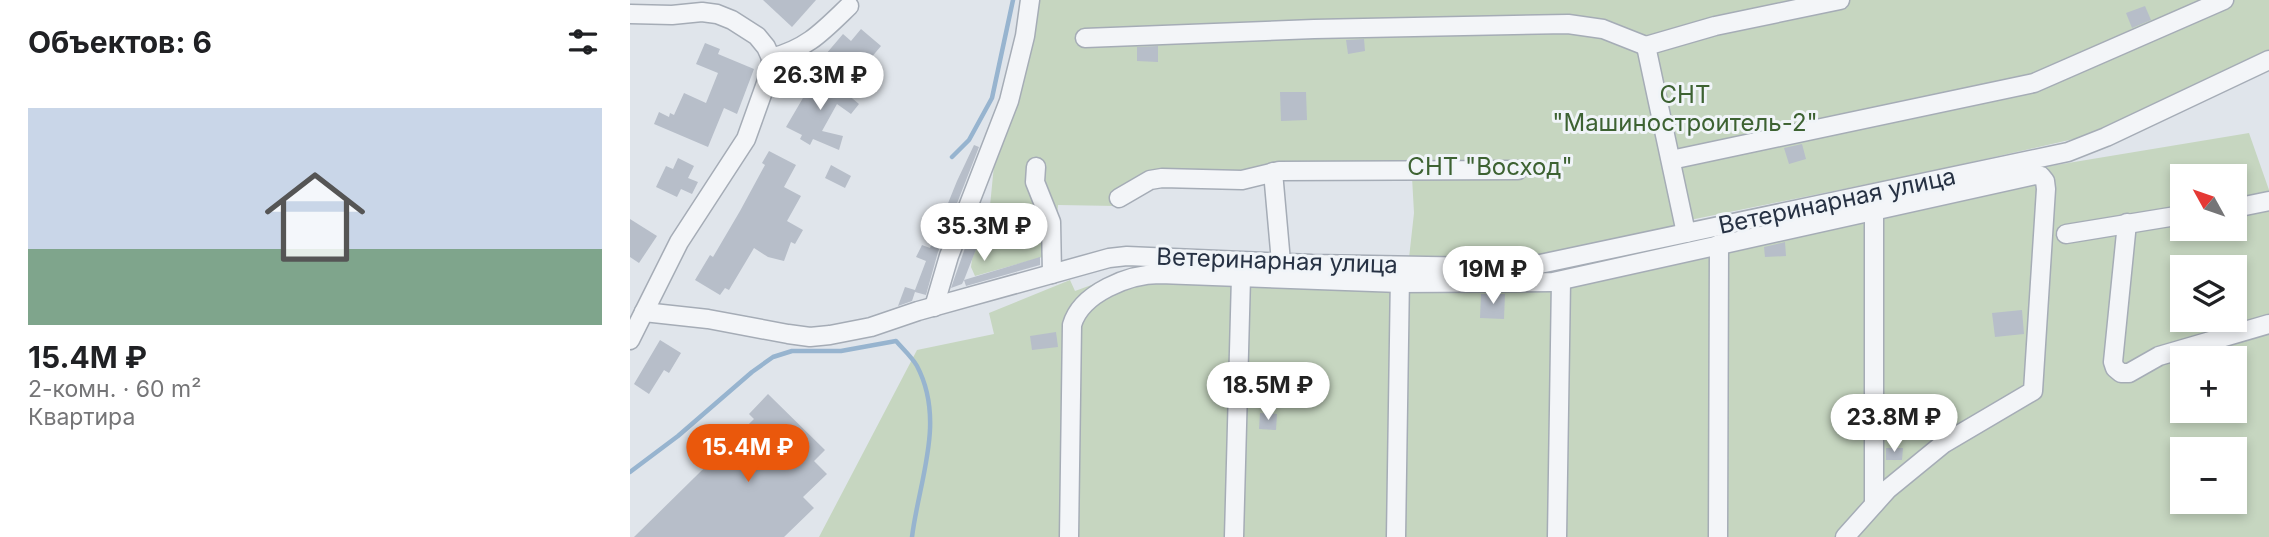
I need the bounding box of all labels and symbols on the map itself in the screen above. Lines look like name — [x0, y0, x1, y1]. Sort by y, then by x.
pin: 26.3M ₽ — [755, 52, 885, 112]
park label: СНТ "Машиностроитель-2" — [1552, 80, 1818, 137]
park label: СНТ "Восход" — [1407, 152, 1573, 181]
street label: Ветеринарная улица — [1716, 161, 1958, 240]
north arrow — [2170, 164, 2247, 242]
pin: 35.3M ₽ — [919, 204, 1049, 263]
street label: Ветеринарная улица — [1156, 242, 1398, 279]
pin: 19M ₽ — [1444, 246, 1542, 306]
pin: 18.5M ₽ — [1203, 362, 1333, 422]
pin: 23.8M ₽ — [1829, 394, 1959, 454]
pin: 15.4M ₽ — [683, 424, 813, 484]

